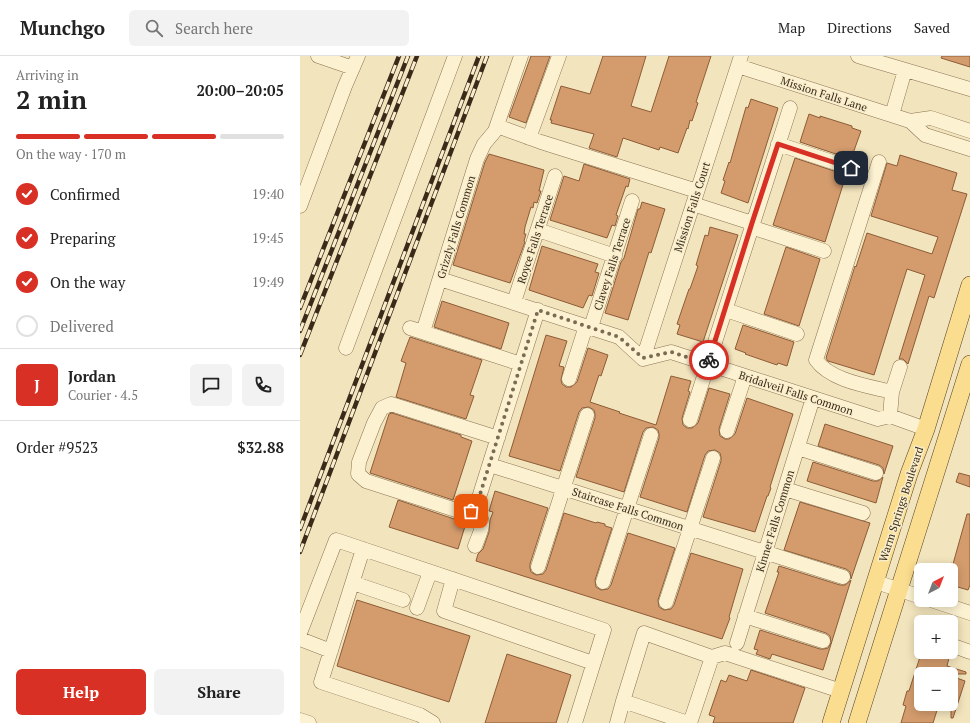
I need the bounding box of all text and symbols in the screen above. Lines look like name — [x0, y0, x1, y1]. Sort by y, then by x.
search box — [129, 10, 409, 46]
text: Munchgo — [20, 15, 105, 40]
icon: search — [143, 17, 165, 39]
text: Search here — [175, 18, 253, 38]
text: Map — [778, 18, 805, 37]
text: Directions — [827, 18, 892, 37]
text: Saved — [914, 18, 950, 37]
text: Arriving in — [16, 66, 79, 84]
street label: Mission Falls Lane — [779, 73, 870, 115]
text: 20:00–20:05 — [197, 80, 284, 100]
text: 2 min — [16, 82, 87, 116]
text: On the way · 170 m — [16, 145, 126, 163]
pin — [834, 151, 868, 185]
icon: home — [840, 157, 862, 179]
street label: Mission Falls Court — [671, 160, 713, 254]
street label: Grizzly Falls Common — [434, 173, 479, 280]
icon: check — [16, 183, 38, 205]
text: Confirmed — [50, 184, 120, 204]
text: 19:40 — [252, 185, 284, 203]
street label: Royce Falls Terrace — [514, 192, 556, 285]
street label: Clavey Falls Terrace — [590, 215, 634, 312]
icon: check — [16, 227, 38, 249]
text: Preparing — [50, 228, 115, 248]
text: 19:45 — [252, 229, 284, 247]
icon: check — [16, 271, 38, 293]
text: On the way — [50, 272, 125, 292]
text: 19:49 — [252, 273, 284, 291]
text: Delivered — [50, 316, 114, 336]
courier — [689, 340, 729, 380]
icon: bike — [698, 349, 720, 371]
button: chat — [190, 364, 232, 406]
button: phone — [242, 364, 284, 406]
text: Jordan — [68, 366, 116, 386]
street label: Bridalveil Falls Common — [737, 368, 855, 418]
text: J — [34, 375, 40, 395]
text: Courier · 4.5 — [68, 386, 138, 404]
text: Order #9523 — [16, 437, 98, 457]
text: $32.88 — [237, 437, 284, 457]
street label: Warm Springs Boulevard — [876, 445, 926, 563]
street label: Kinner Falls Common — [753, 468, 797, 574]
street label: Staircase Falls Common — [570, 484, 686, 534]
pin — [454, 494, 488, 528]
icon: bag — [460, 500, 482, 522]
north arrow — [914, 563, 958, 607]
map controls — [914, 563, 958, 711]
button: + — [914, 615, 958, 659]
button: − — [914, 667, 958, 711]
button: Help — [16, 669, 146, 715]
button: Share — [154, 669, 284, 715]

